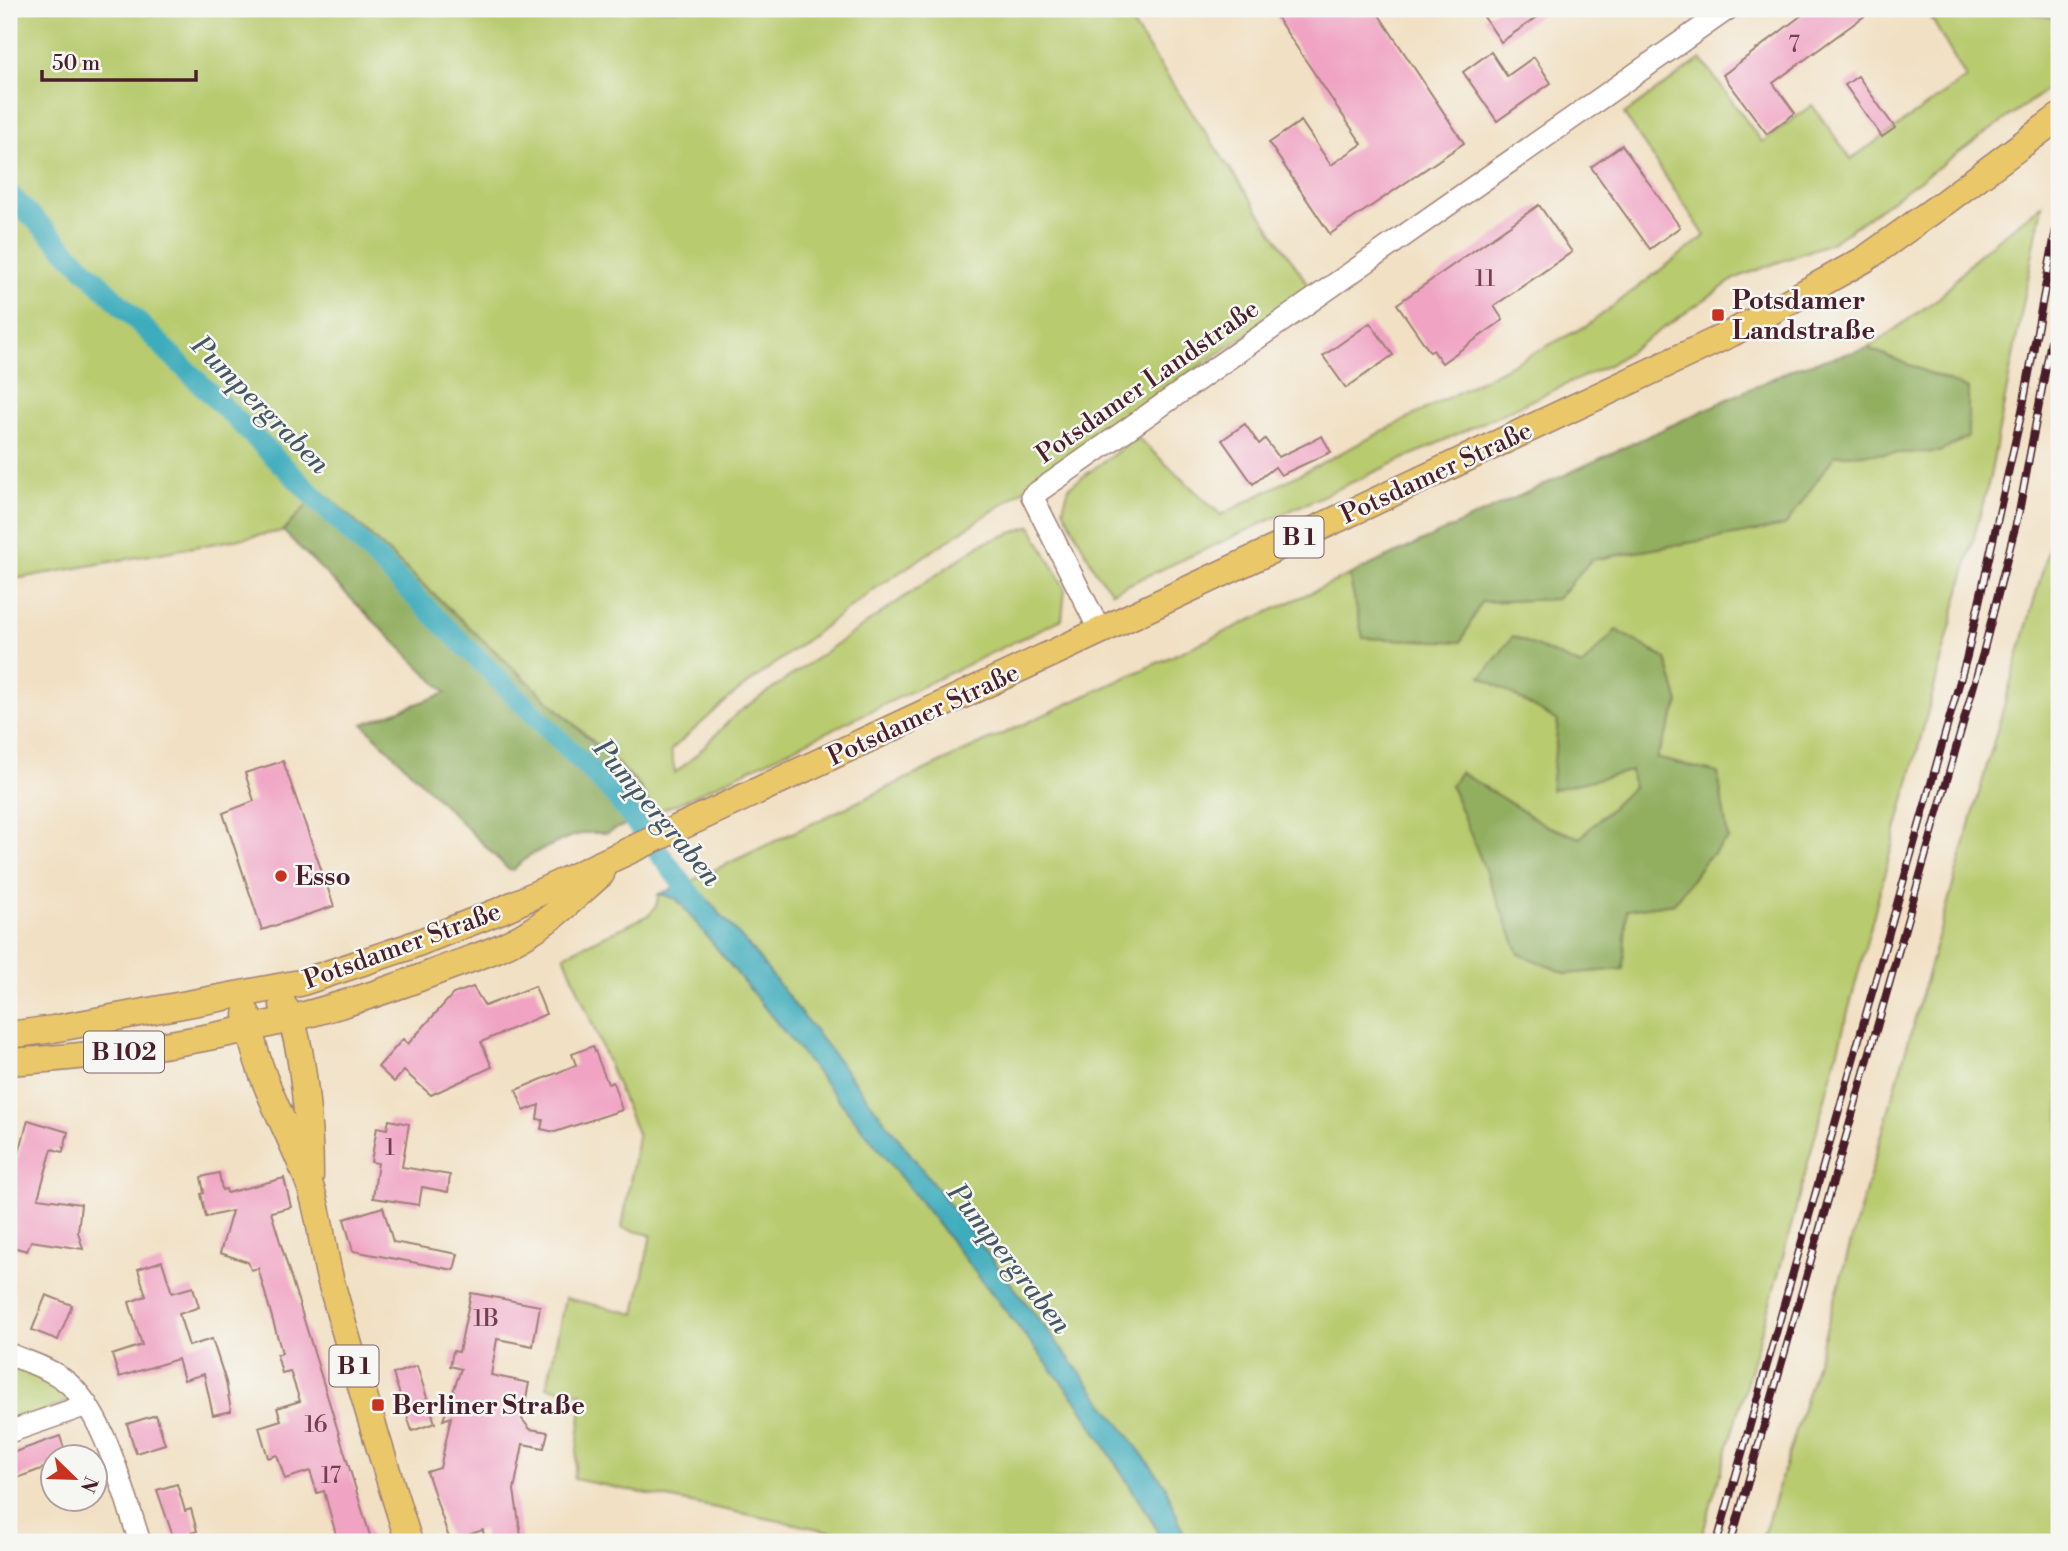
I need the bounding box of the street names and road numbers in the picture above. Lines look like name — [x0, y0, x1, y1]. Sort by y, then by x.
street label: Potsdamer Landstraße — [1030, 293, 1265, 471]
street label: Potsdamer Straße — [1336, 415, 1537, 531]
road number: B 1 — [1274, 516, 1324, 558]
street label: Potsdamer Straße — [823, 657, 1024, 773]
street label: Potsdamer Straße — [299, 895, 505, 996]
road number: B 102 — [84, 1032, 164, 1072]
road number: B 1 — [330, 1346, 378, 1386]

